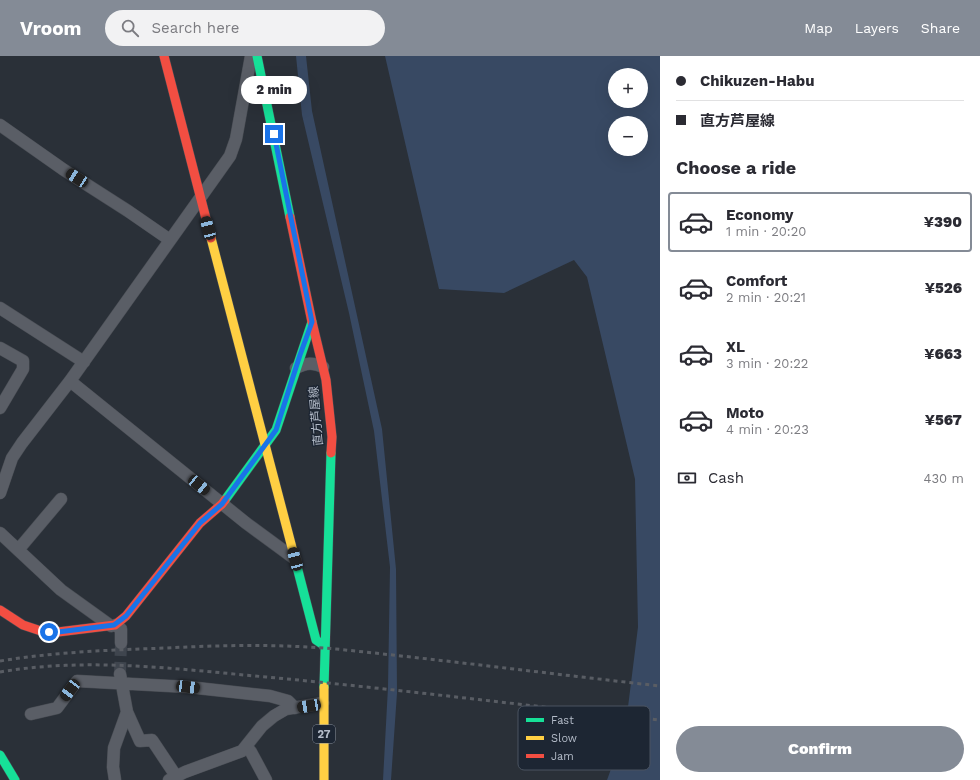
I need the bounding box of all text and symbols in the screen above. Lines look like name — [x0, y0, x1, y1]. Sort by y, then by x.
search box — [105, 10, 385, 46]
text: Vroom — [20, 17, 81, 40]
icon: search — [119, 17, 141, 39]
text: Search here — [151, 19, 239, 37]
text: Map — [804, 20, 833, 36]
text: Layers — [855, 20, 899, 36]
text: Share — [921, 20, 960, 36]
map controls — [608, 68, 648, 156]
button: + — [608, 68, 648, 108]
text: Chikuzen-Habu — [700, 72, 814, 90]
callout: 2 min — [241, 76, 307, 104]
text: 2 min — [256, 82, 292, 97]
text: 直方芦屋線 — [700, 112, 775, 130]
button: − — [608, 116, 648, 156]
route end — [265, 125, 283, 143]
text: Choose a ride — [676, 157, 796, 178]
car — [64, 166, 90, 190]
icon: car — [678, 204, 714, 240]
text: Economy — [726, 206, 793, 224]
text: ¥390 — [924, 213, 962, 231]
car — [199, 215, 217, 241]
text: 1 min · 20:20 — [726, 224, 806, 239]
icon: car — [678, 270, 714, 306]
text: Comfort — [726, 272, 787, 290]
text: ¥526 — [925, 279, 962, 297]
text: 2 min · 20:21 — [726, 290, 806, 305]
icon: car — [678, 336, 714, 372]
text: XL — [726, 338, 745, 356]
text: ¥663 — [924, 345, 962, 363]
text: 3 min · 20:22 — [726, 356, 808, 371]
street label: 直方芦屋線 — [306, 385, 326, 447]
icon: car — [678, 402, 714, 438]
text: Moto — [726, 404, 764, 422]
text: ¥567 — [925, 411, 962, 429]
text: 4 min · 20:23 — [726, 422, 809, 437]
icon: cash — [676, 467, 698, 489]
text: Cash — [708, 469, 744, 487]
text: 430 m — [924, 471, 964, 486]
car — [186, 473, 212, 497]
car — [286, 546, 304, 572]
route start — [40, 623, 58, 641]
car — [58, 677, 82, 703]
car — [175, 680, 201, 694]
car — [296, 698, 322, 714]
legend — [518, 706, 650, 770]
text: Fast — [551, 714, 574, 727]
road number: 27 — [313, 725, 335, 743]
button: Confirm — [676, 726, 964, 772]
text: Slow — [551, 732, 577, 745]
text: Jam — [551, 750, 574, 763]

